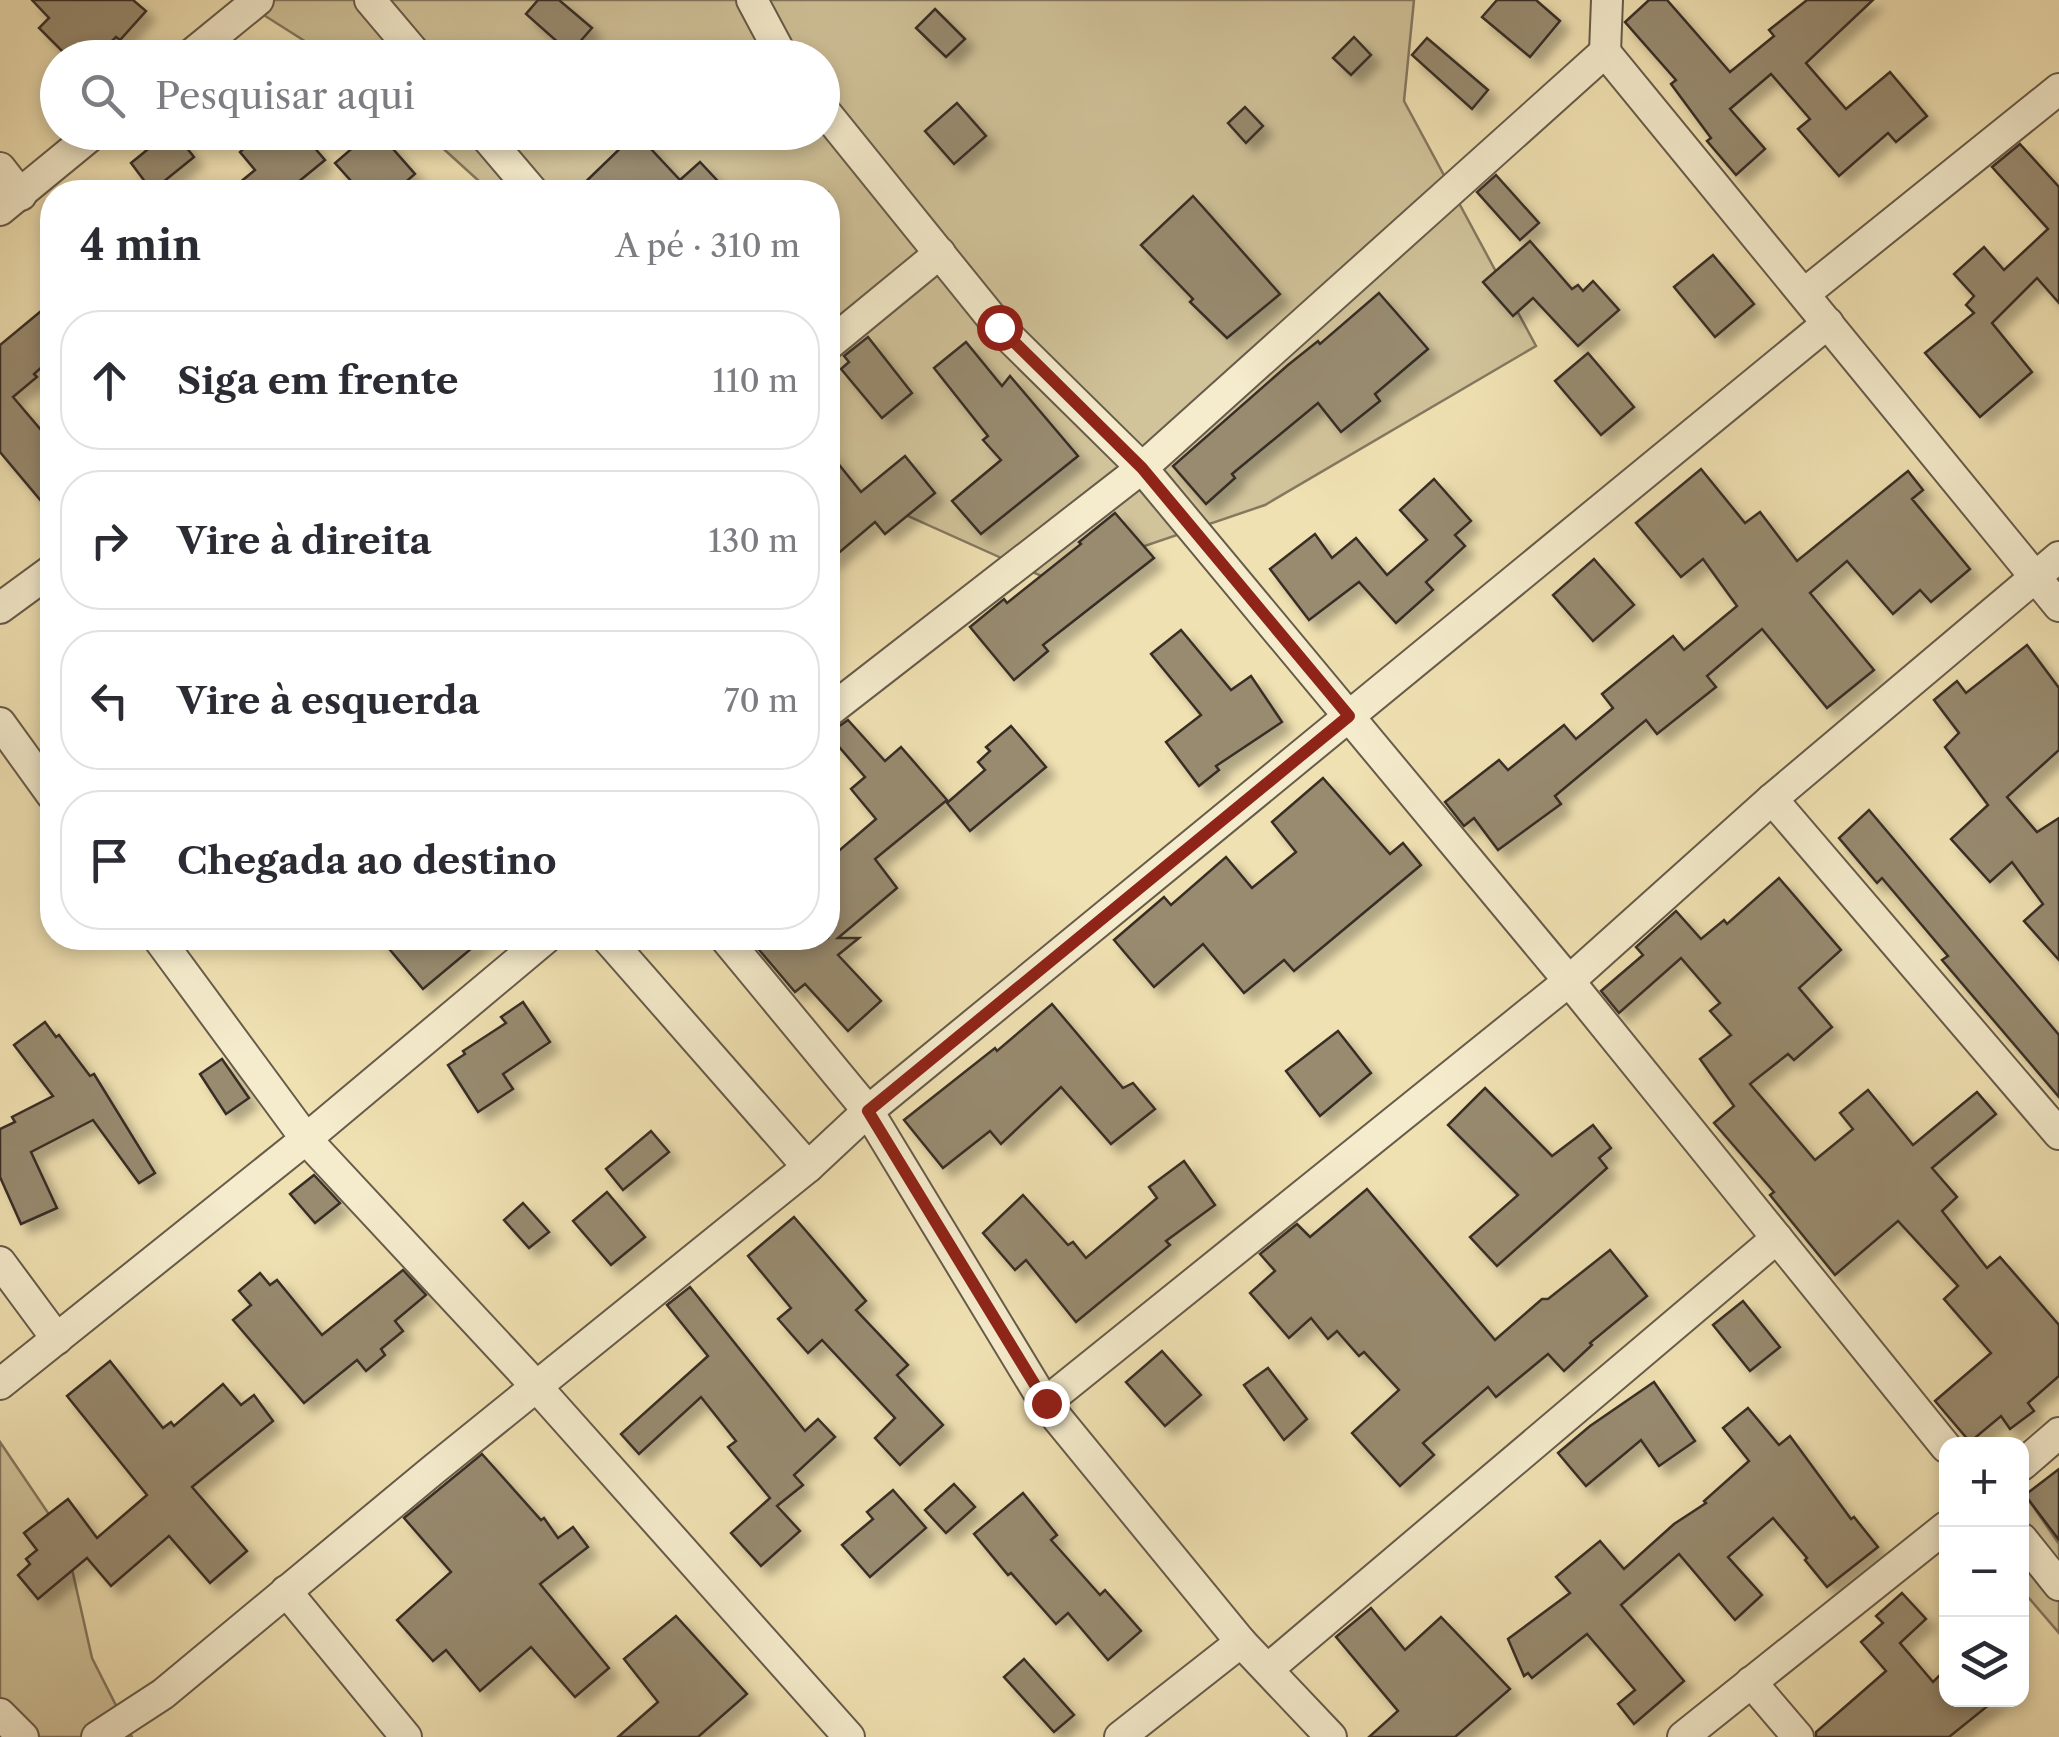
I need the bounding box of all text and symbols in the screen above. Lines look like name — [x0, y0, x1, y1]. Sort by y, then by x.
search box — [40, 40, 840, 150]
icon: search — [75, 68, 130, 123]
text: Pesquisar aqui — [155, 72, 415, 119]
text: 4 min — [80, 219, 201, 271]
text: A pé · 310 m — [616, 226, 800, 265]
route start — [977, 305, 1023, 351]
icon: ahead — [82, 353, 137, 408]
text: Siga em frente — [177, 357, 458, 404]
text: 110 m — [712, 361, 798, 400]
icon: right — [82, 513, 137, 568]
text: Vire à direita — [177, 517, 432, 564]
text: 130 m — [708, 521, 798, 560]
icon: left — [82, 673, 137, 728]
text: Vire à esquerda — [177, 677, 480, 724]
text: 70 m — [724, 681, 798, 720]
icon: arrive — [82, 833, 137, 888]
text: Chegada ao destino — [177, 837, 557, 884]
route end — [1024, 1381, 1070, 1427]
map controls — [1939, 1437, 2029, 1707]
button: + — [1939, 1437, 2029, 1527]
button: − — [1939, 1527, 2029, 1617]
button: layers — [1939, 1617, 2029, 1707]

